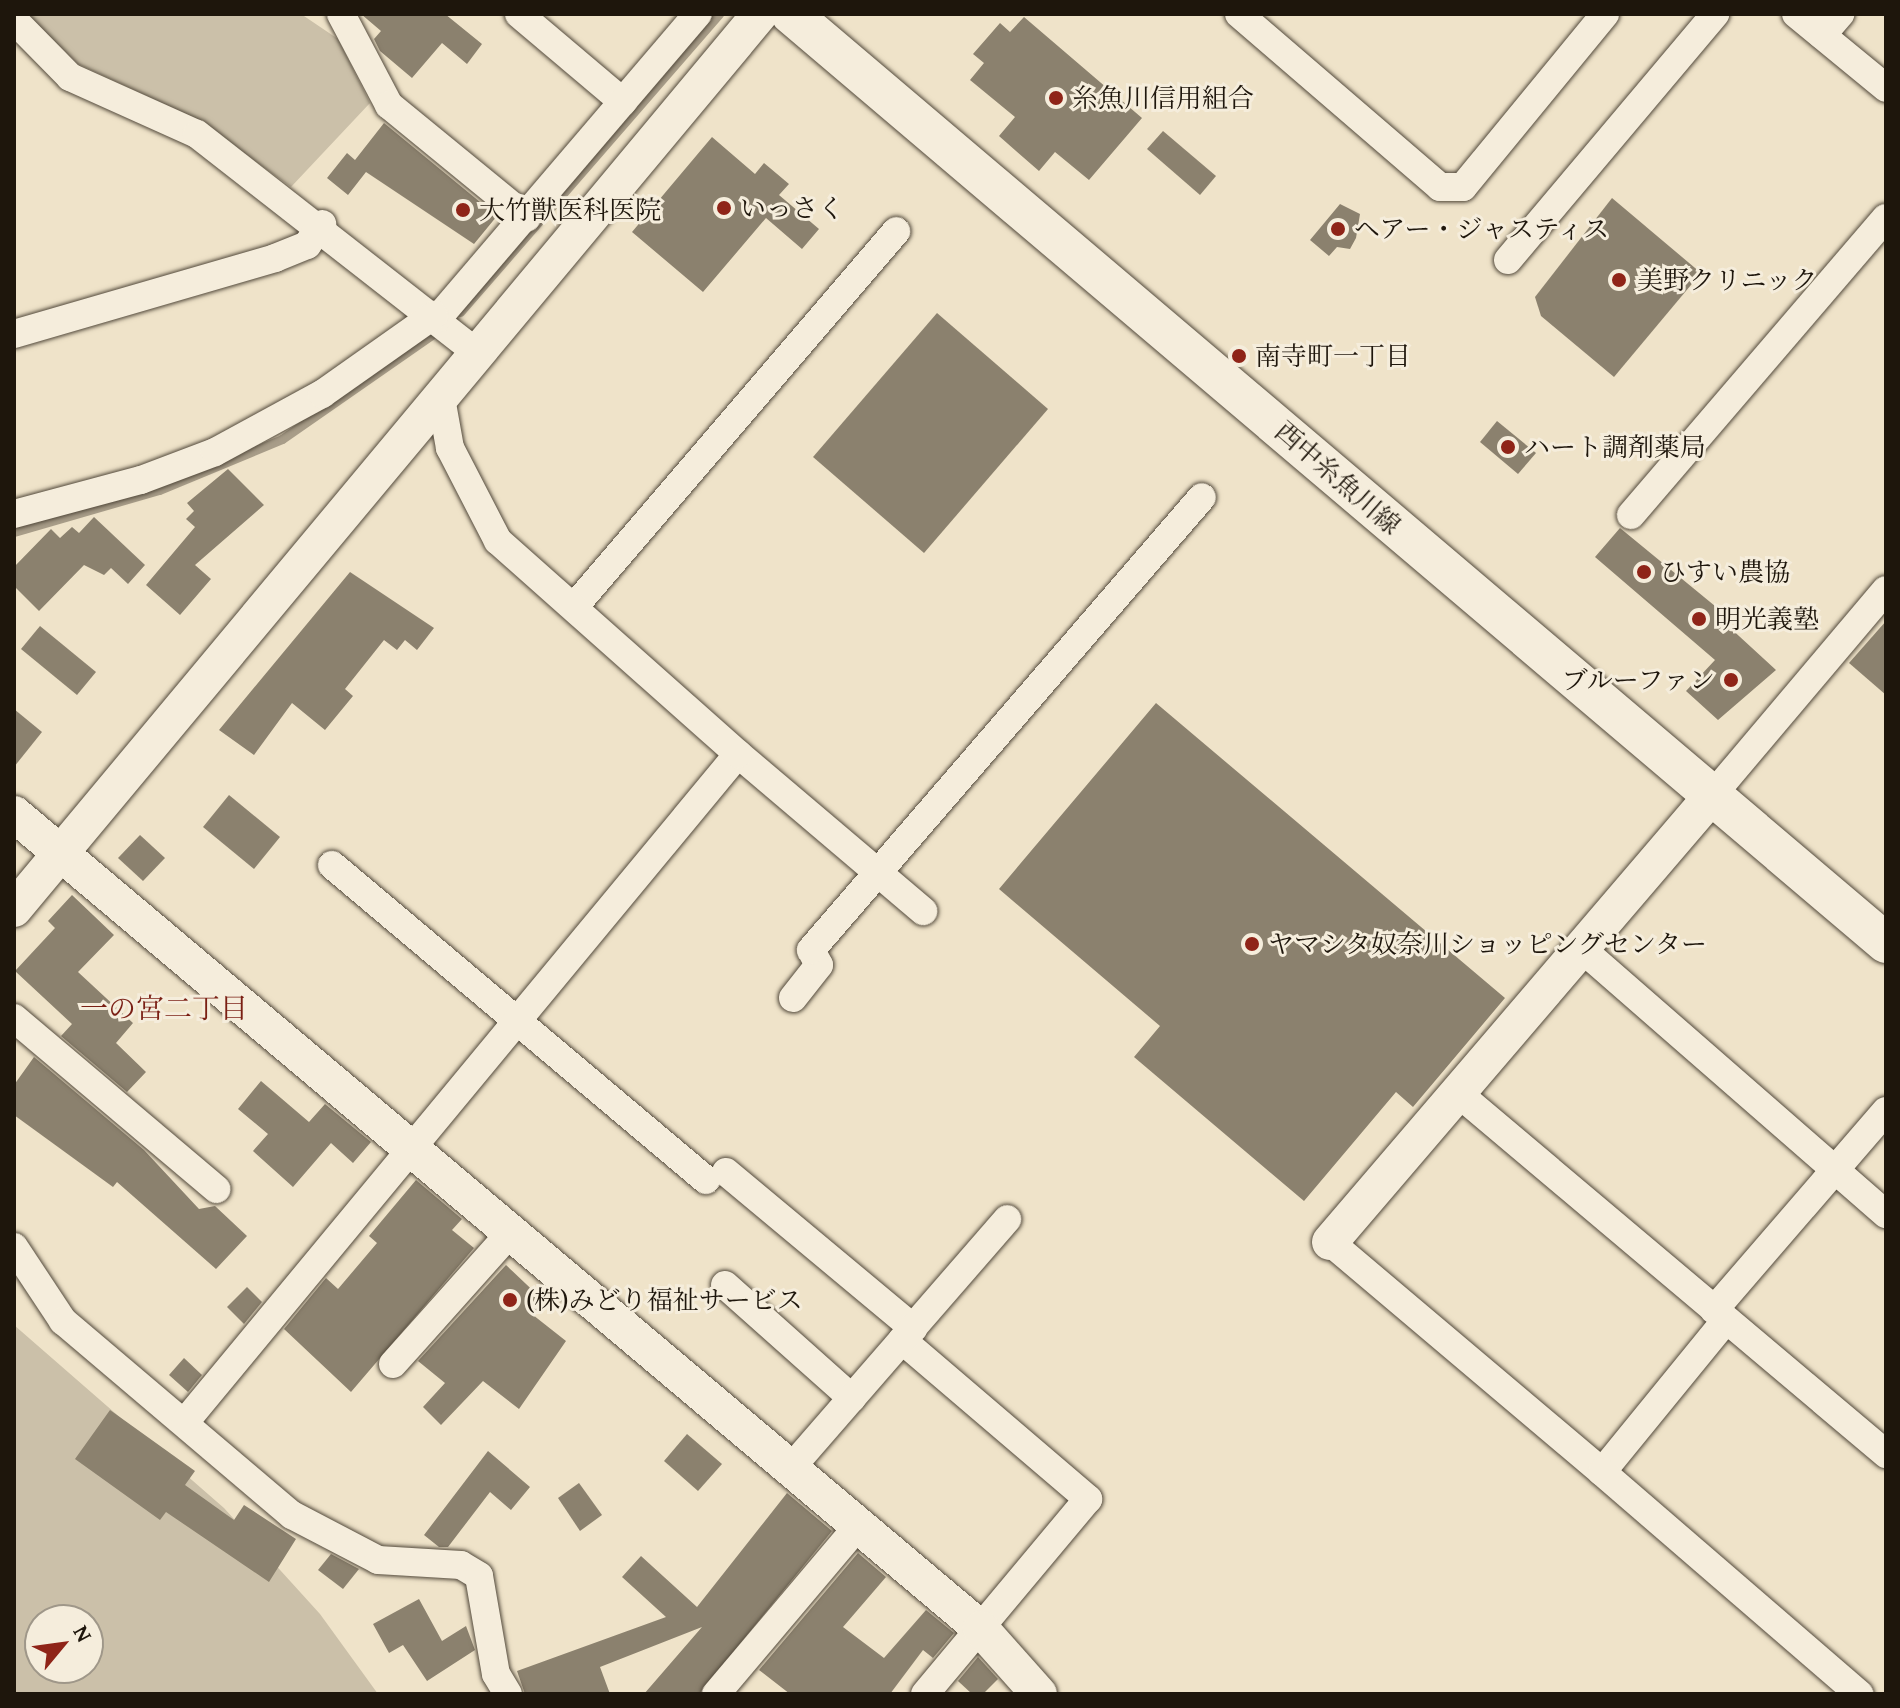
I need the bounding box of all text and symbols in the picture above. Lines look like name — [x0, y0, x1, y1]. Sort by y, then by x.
place label: 糸魚川信用組合 — [1072, 82, 1254, 114]
marker: 糸魚川信用組合 — [1047, 89, 1065, 107]
place label: いっさく — [740, 192, 844, 224]
place label: 大竹獣医科医院 — [479, 194, 661, 226]
marker: いっさく — [715, 199, 733, 217]
marker: 大竹獣医科医院 — [454, 201, 472, 219]
place label: ヘアー・ジャスティス — [1354, 213, 1613, 245]
marker: ヘアー・ジャスティス — [1329, 220, 1347, 238]
place label: 美野クリニック — [1637, 264, 1819, 296]
marker: 美野クリニック — [1608, 269, 1630, 291]
place label: 南寺町一丁目 — [1255, 340, 1411, 372]
marker: 南寺町一丁目 — [1230, 347, 1248, 365]
street label: 西中糸魚川線 — [1269, 415, 1407, 541]
place label: ハート調剤薬局 — [1524, 431, 1706, 463]
marker: ハート調剤薬局 — [1499, 438, 1517, 456]
place label: ひすい農協 — [1660, 556, 1790, 588]
marker: ひすい農協 — [1635, 563, 1653, 581]
place label: 明光義塾 — [1715, 603, 1819, 635]
marker: 明光義塾 — [1690, 610, 1708, 628]
place label: ブルーファン — [1559, 664, 1715, 696]
marker: ブルーファン — [1722, 671, 1740, 689]
place label: ヤマシタ奴奈川ショッピングセンター — [1268, 928, 1710, 960]
marker: ヤマシタ奴奈川ショッピングセンター — [1243, 935, 1261, 953]
district label: 一の宮二丁目 — [80, 991, 248, 1025]
place label: (株)みどり福祉サービス — [526, 1284, 803, 1316]
marker: (株)みどり福祉サービス — [501, 1291, 519, 1309]
north arrow — [24, 1604, 104, 1684]
text: N — [66, 1619, 101, 1648]

